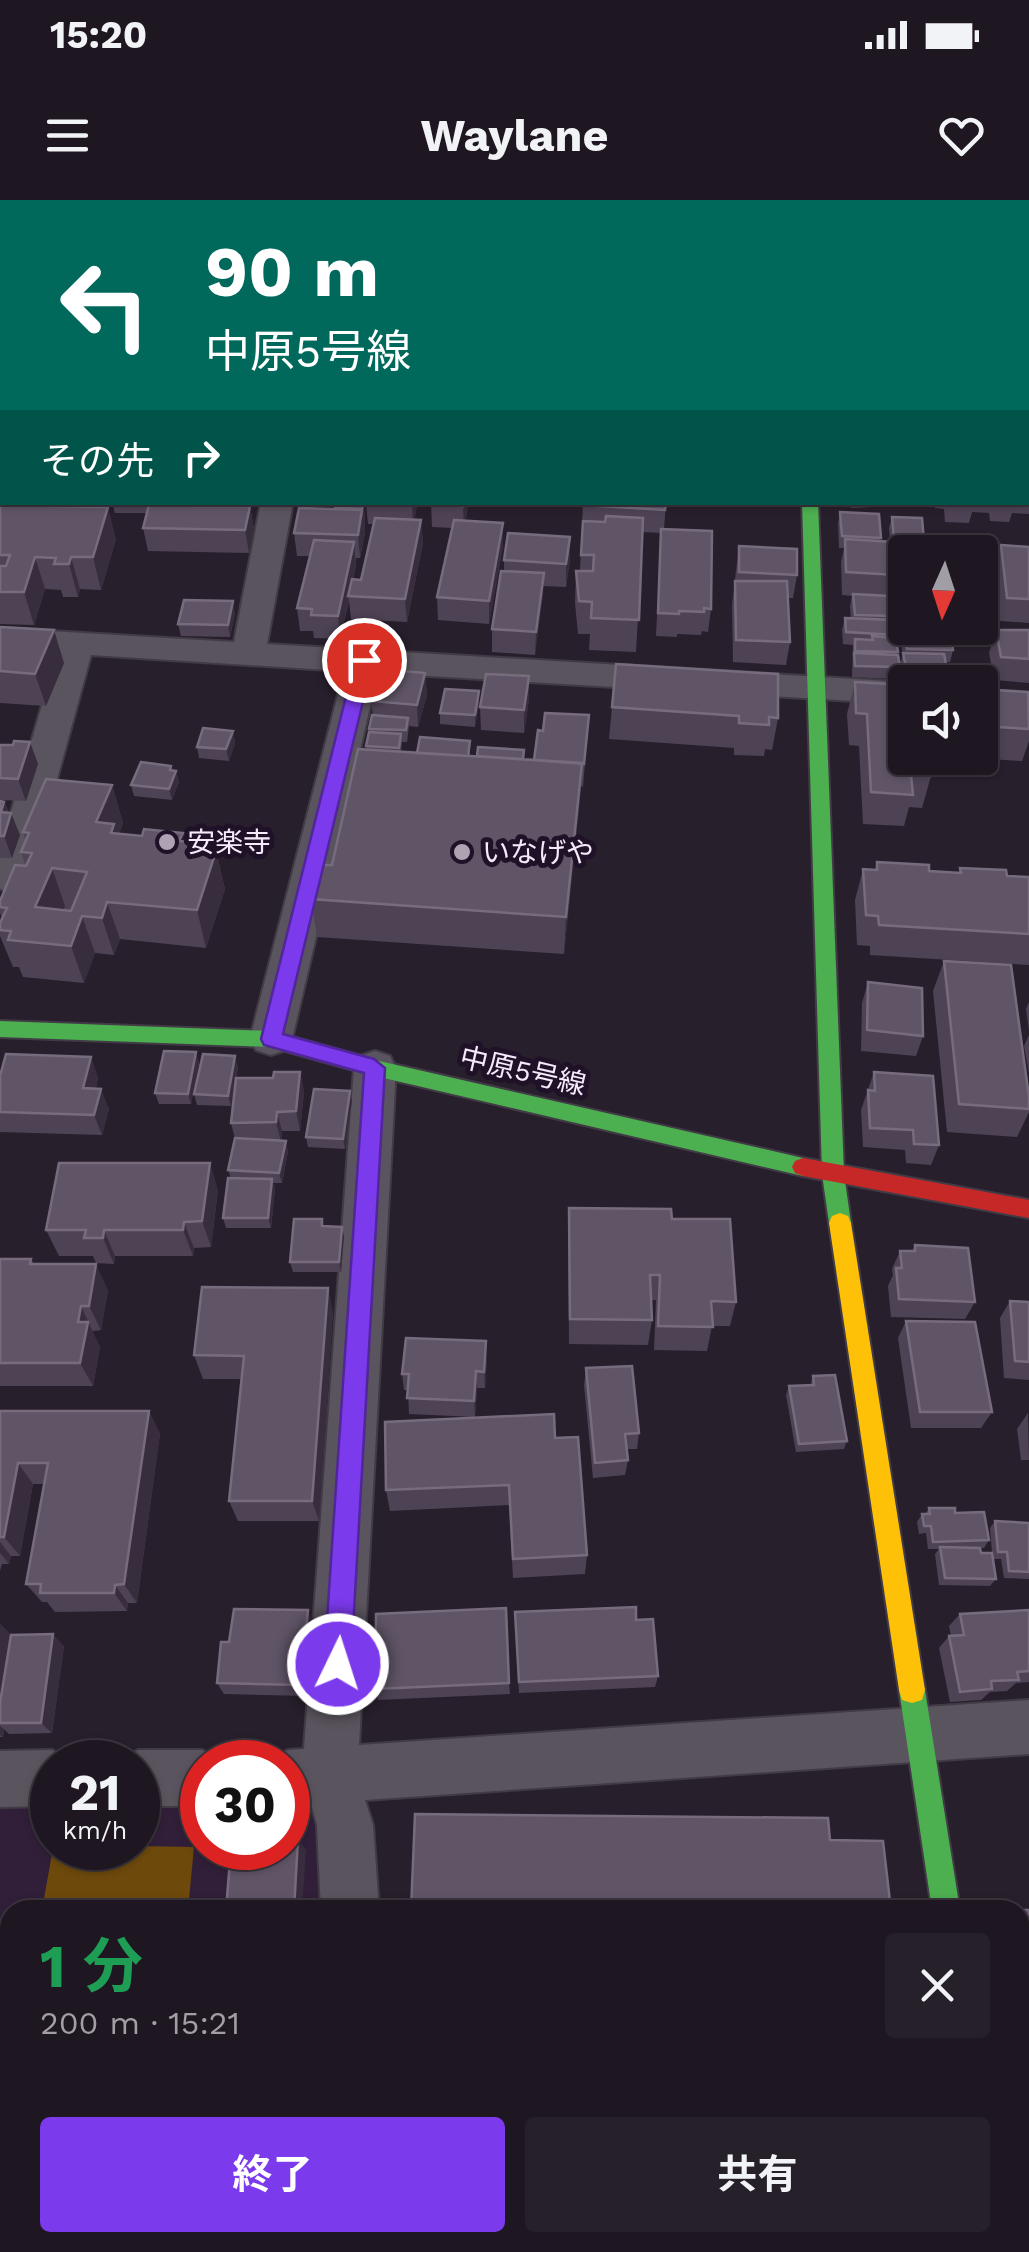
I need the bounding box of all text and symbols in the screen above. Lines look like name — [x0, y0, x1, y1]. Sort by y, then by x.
text: 15:20 — [50, 13, 147, 57]
icon: menu — [40, 108, 95, 163]
icon: heart — [934, 108, 989, 163]
text: Waylane — [420, 109, 609, 162]
text: 90 m — [205, 231, 379, 313]
icon: left — [40, 240, 170, 370]
text: 中原5号線 — [205, 325, 411, 378]
icon: right — [174, 430, 229, 485]
text: その先 — [40, 439, 154, 483]
north arrow — [888, 535, 998, 645]
map controls — [888, 535, 998, 775]
pin — [322, 618, 407, 703]
icon: arrive — [337, 633, 392, 688]
button: sound — [888, 665, 998, 775]
place label: 安楽寺 — [187, 826, 271, 859]
marker: 安楽寺 — [156, 831, 178, 853]
place label: いなげや — [482, 836, 594, 869]
marker: いなげや — [451, 841, 473, 863]
street label: 中原5号線 — [457, 1040, 589, 1102]
position arrow — [286, 1612, 390, 1716]
speed limit sign: 30 — [180, 1740, 310, 1870]
text: 21 — [69, 1763, 121, 1822]
text: km/h — [63, 1816, 127, 1845]
text: 1 分 — [40, 1931, 143, 2002]
button: close — [885, 1933, 990, 2038]
text: 200 m · 15:21 — [40, 2004, 240, 2042]
button: 終了 — [40, 2117, 505, 2232]
button: 共有 — [525, 2117, 990, 2232]

